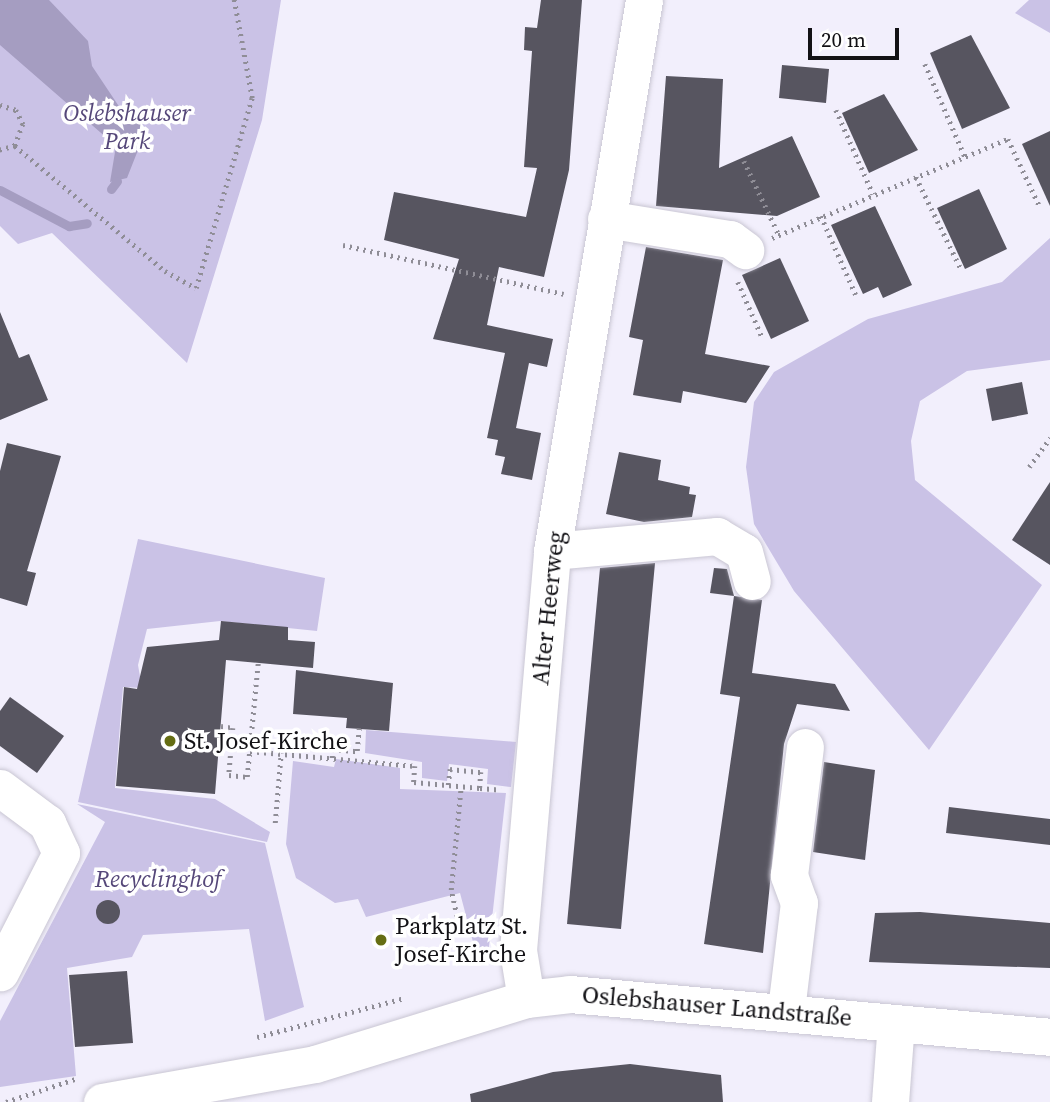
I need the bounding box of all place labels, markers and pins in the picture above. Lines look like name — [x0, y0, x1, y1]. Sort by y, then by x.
place label: St. Josef-Kirche — [184, 727, 348, 755]
marker: St. Josef-Kirche — [162, 733, 178, 749]
place label: Parkplatz St. Josef-Kirche — [395, 912, 528, 968]
marker: Parkplatz St. Josef-Kirche — [373, 932, 389, 948]

